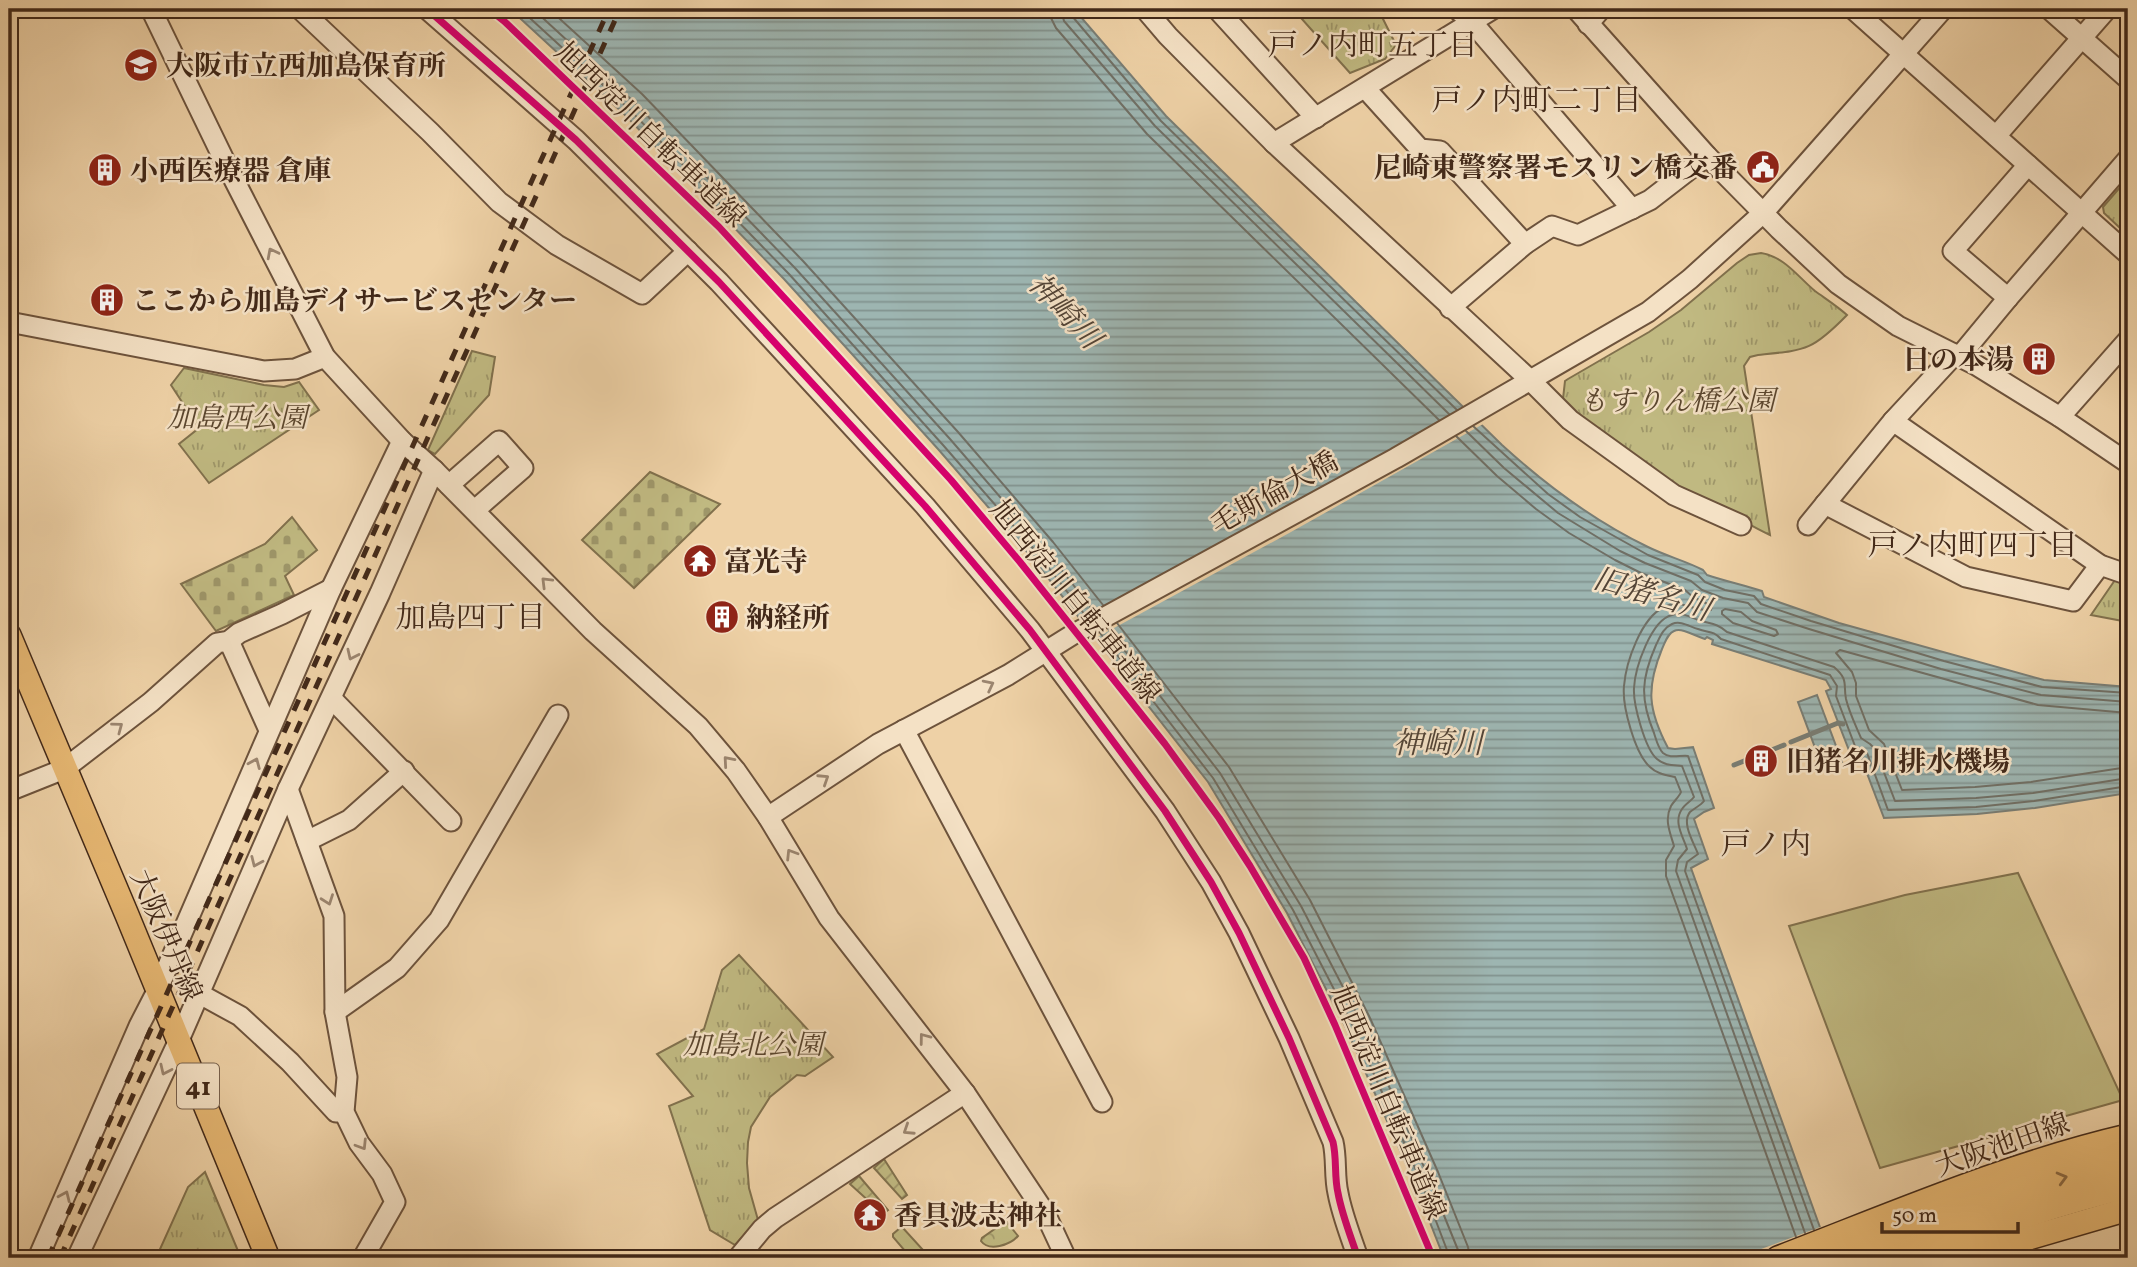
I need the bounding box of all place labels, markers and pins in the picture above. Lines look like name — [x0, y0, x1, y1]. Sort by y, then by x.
school or university icon: 大阪市立西加島保育所 — [122, 46, 160, 84]
place label: 大阪市立西加島保育所 — [166, 48, 446, 87]
public building icon: 尼崎東警察署モスリン橋交番 — [1744, 148, 1782, 186]
place label: 尼崎東警察署モスリン橋交番 — [1374, 150, 1738, 189]
building icon: 小西医療器 倉庫 — [86, 151, 124, 189]
place label: 小西医療器 倉庫 — [130, 153, 332, 192]
building icon: ここから加島デイサービスセンター — [88, 281, 126, 319]
place label: ここから加島デイサービスセンター — [132, 283, 577, 322]
building icon: 日の本湯 — [2020, 340, 2058, 378]
place label: 日の本湯 — [1902, 342, 2014, 381]
temple icon: 富光寺 — [681, 542, 719, 580]
place label: 富光寺 — [724, 544, 808, 583]
building icon: 納経所 — [703, 598, 741, 636]
place label: 納経所 — [746, 600, 830, 639]
building icon: 旧猪名川排水機場 — [1742, 742, 1780, 780]
place label: 旧猪名川排水機場 — [1786, 744, 2010, 783]
temple icon: 香具波志神社 — [851, 1196, 889, 1234]
place label: 香具波志神社 — [894, 1198, 1062, 1237]

